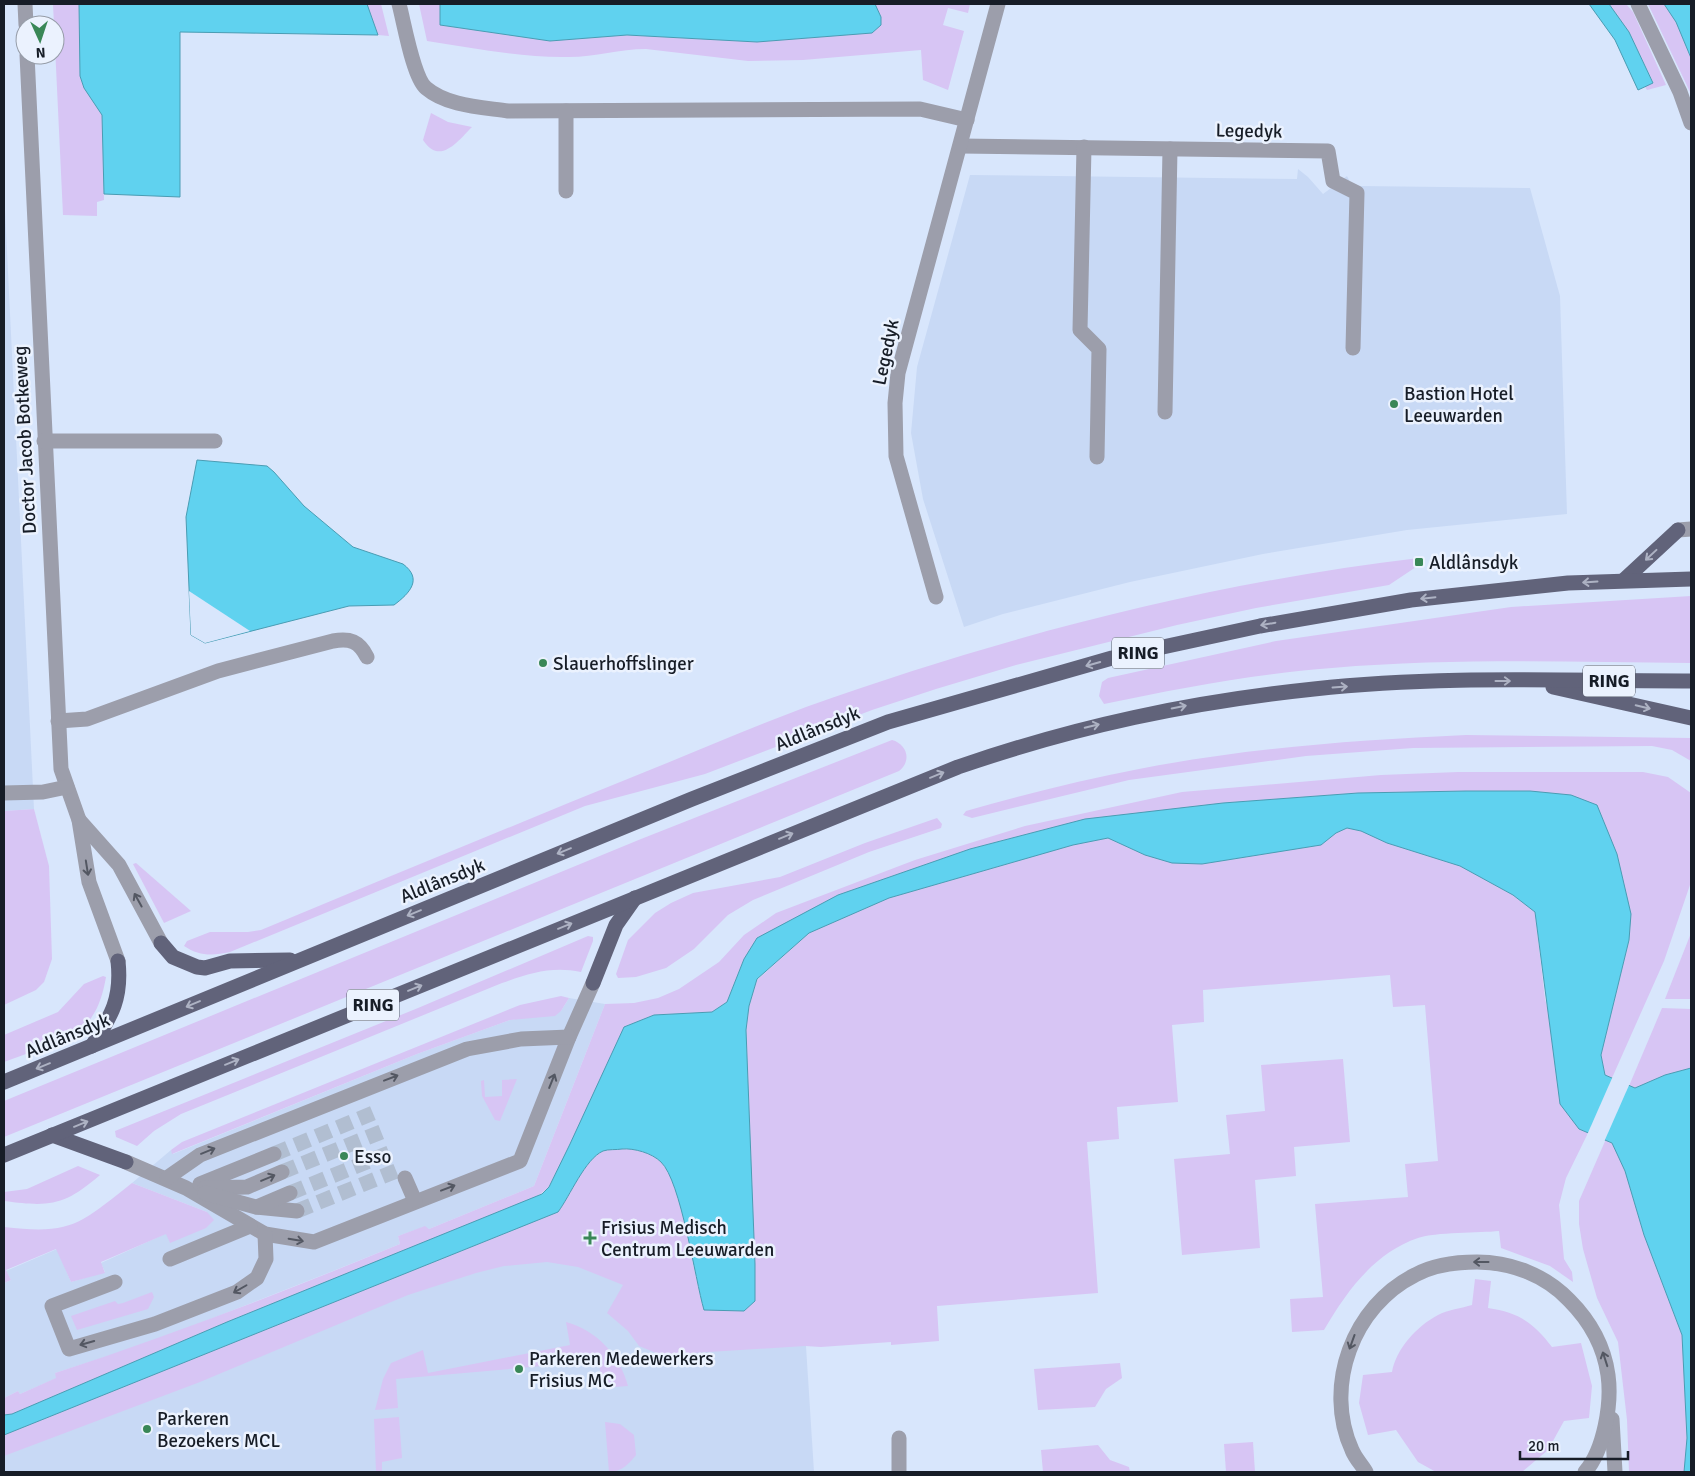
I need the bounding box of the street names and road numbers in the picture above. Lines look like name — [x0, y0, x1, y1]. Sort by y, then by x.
street label: Legedyk — [1215, 118, 1283, 144]
street label: Legedyk — [867, 317, 905, 387]
street label: Doctor Jacob Botkeweg — [8, 345, 42, 535]
road number: RING — [1112, 638, 1164, 668]
road number: RING — [1583, 666, 1635, 696]
street label: Aldlânsdyk — [771, 701, 864, 757]
street label: Aldlânsdyk — [396, 853, 489, 909]
road number: RING — [347, 990, 399, 1020]
street label: Aldlânsdyk — [21, 1008, 114, 1064]

